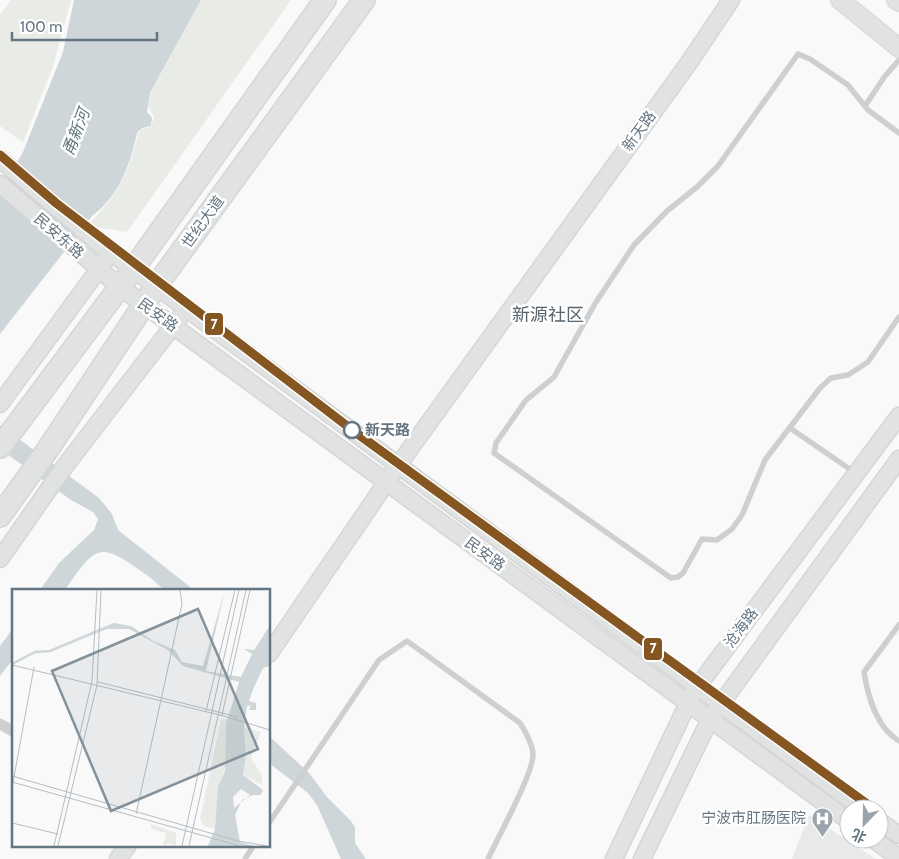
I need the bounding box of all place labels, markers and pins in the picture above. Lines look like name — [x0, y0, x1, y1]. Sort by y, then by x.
marker: 新天路 — [343, 421, 361, 439]
place label: 新天路 — [365, 421, 410, 439]
hospital icon: 宁波市肛肠医院 — [810, 806, 834, 837]
place label: 宁波市肛肠医院 — [701, 809, 806, 827]

